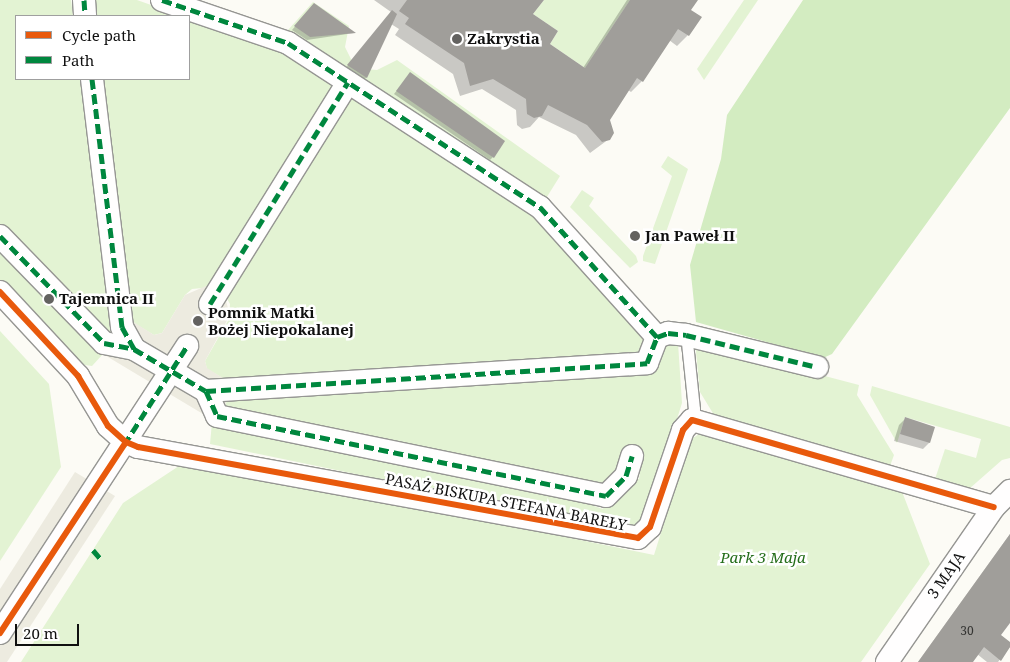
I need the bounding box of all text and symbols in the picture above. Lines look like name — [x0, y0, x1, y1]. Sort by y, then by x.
legend — [15, 15, 190, 80]
text: Cycle path — [62, 25, 136, 45]
place label: Zakrystia — [467, 30, 540, 48]
marker: Zakrystia — [451, 33, 463, 45]
text: Path — [62, 50, 94, 70]
place label: Jan Paweł II — [645, 227, 735, 245]
marker: Jan Paweł II — [629, 230, 641, 242]
place label: Tajemnica II — [59, 290, 154, 308]
marker: Tajemnica II — [43, 293, 55, 305]
place label: Pomnik Matki Bożej Niepokalanej — [208, 303, 354, 338]
marker: Pomnik Matki Bożej Niepokalanej — [192, 315, 204, 327]
street label: PASAŻ BISKUPA STEFANA BAREŁY — [384, 470, 628, 534]
street label: 3 MAJA — [923, 548, 969, 602]
park label: Park 3 Maja — [720, 549, 806, 567]
scale bar — [18, 614, 81, 646]
text: 20 m — [23, 623, 58, 643]
house number: 30 — [960, 624, 974, 638]

